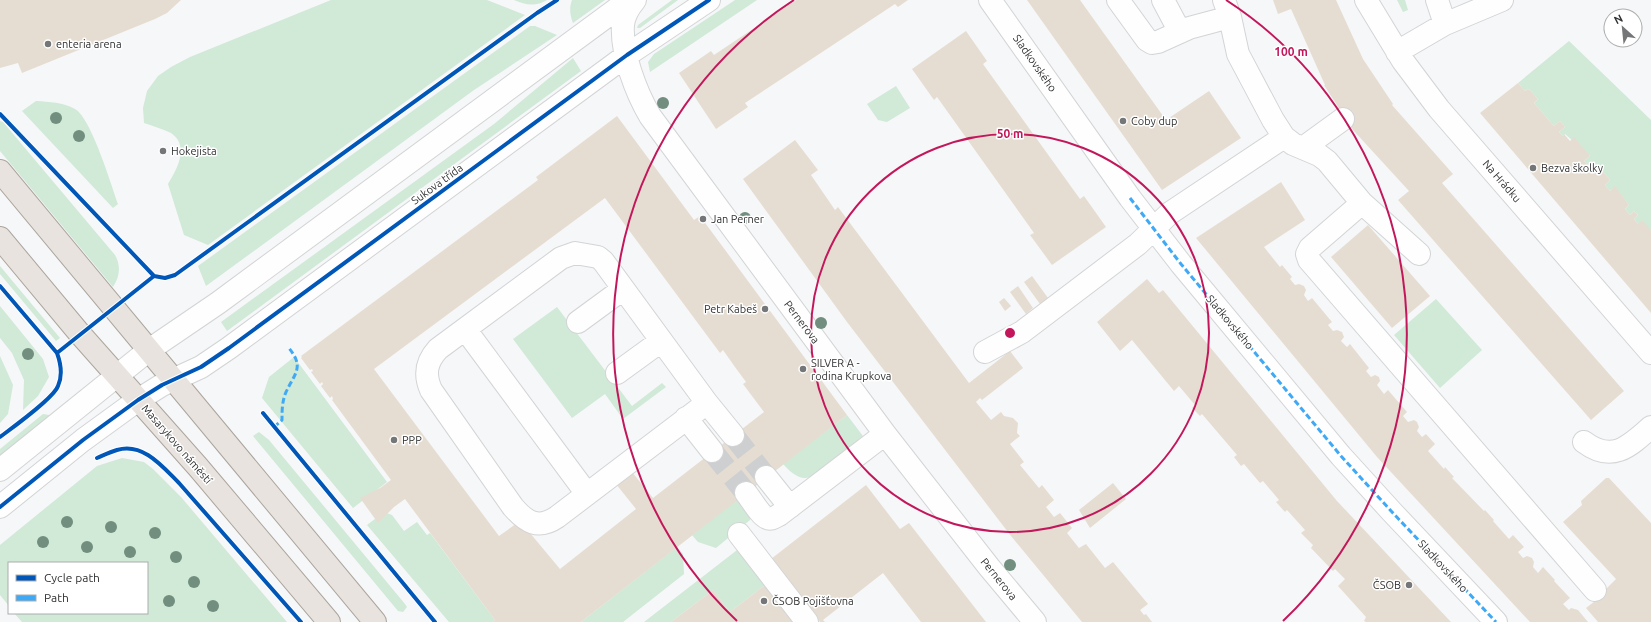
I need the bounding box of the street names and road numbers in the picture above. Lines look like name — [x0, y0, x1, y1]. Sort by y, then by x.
street label: Sladkovského — [1011, 32, 1059, 94]
street label: Na Hrádku — [1480, 158, 1524, 204]
street label: Sukova třída — [409, 161, 465, 207]
street label: Sladkovského — [1204, 293, 1256, 351]
street label: Pernerova — [782, 298, 822, 346]
street label: Masarykovo náměstí — [139, 402, 215, 486]
street label: Sladkovského — [1416, 537, 1470, 595]
street label: Pernerova — [978, 556, 1020, 602]

